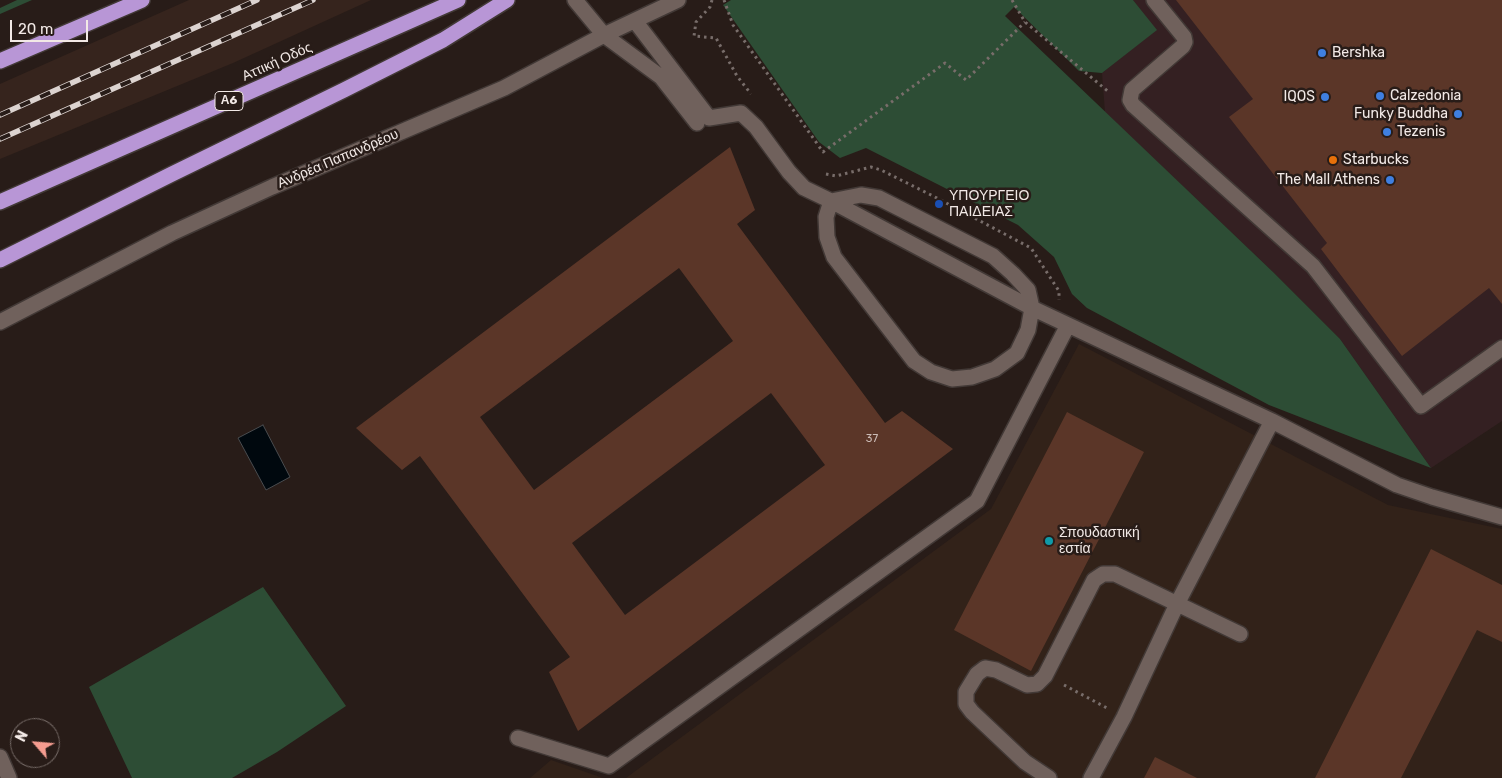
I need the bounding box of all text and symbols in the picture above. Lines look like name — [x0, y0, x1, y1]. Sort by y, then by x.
scale bar — [12, 10, 90, 42]
text: 20 m — [18, 20, 53, 38]
street label: Αττική Οδός — [239, 39, 315, 85]
place label: Bershka — [1332, 45, 1385, 61]
marker: Bershka — [1316, 47, 1328, 59]
place label: Calzedonia — [1390, 88, 1461, 104]
place label: IQOS — [1284, 89, 1315, 105]
marker: Calzedonia — [1374, 90, 1386, 102]
marker: IQOS — [1319, 91, 1331, 103]
road number: Α6 — [215, 92, 243, 110]
place label: Funky Buddha — [1354, 106, 1448, 122]
marker: Funky Buddha — [1452, 108, 1464, 120]
place label: Tezenis — [1397, 124, 1445, 140]
street label: Ανδρέα Παπανδρέου — [275, 126, 401, 192]
marker: Tezenis — [1381, 126, 1393, 138]
place label: Starbucks — [1343, 152, 1409, 168]
marker: Starbucks — [1327, 154, 1339, 166]
place label: The Mall Athens — [1277, 172, 1380, 188]
marker: The Mall Athens — [1384, 174, 1396, 186]
place label: ΥΠΟΥΡΓΕΙΟ ΠΑΙΔΕΙΑΣ — [949, 188, 1029, 220]
marker: ΥΠΟΥΡΓΕΙΟ ΠΑΙΔΕΙΑΣ — [933, 198, 945, 210]
house number: 37 — [866, 432, 878, 446]
place label: Σπουδαστική εστία — [1059, 525, 1140, 558]
marker: Σπουδαστική εστία — [1043, 535, 1055, 547]
north arrow — [10, 718, 60, 768]
text: N — [12, 728, 32, 745]

